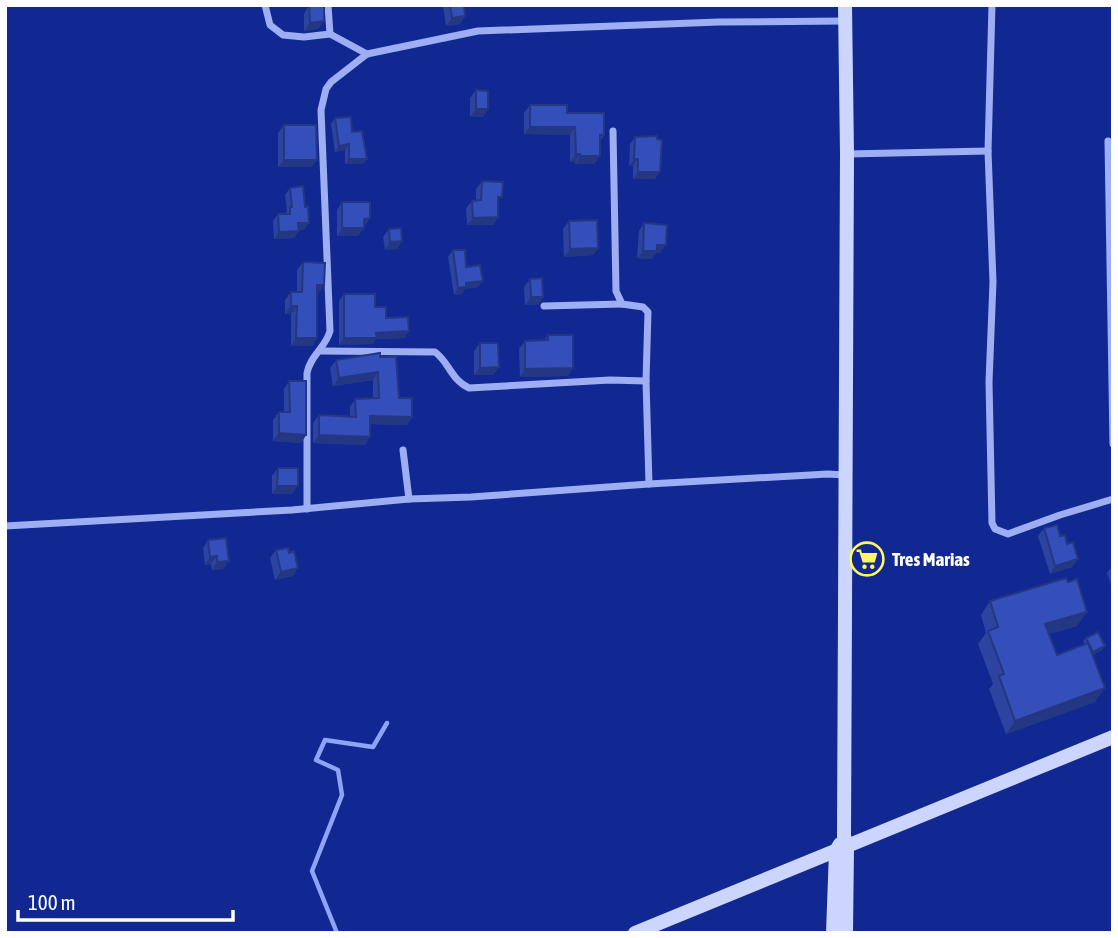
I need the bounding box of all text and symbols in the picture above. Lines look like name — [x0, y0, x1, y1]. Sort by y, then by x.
supermarket icon: Tres Marias — [848, 540, 886, 578]
place label: Tres Marias — [892, 548, 970, 570]
scale bar — [18, 878, 233, 922]
text: 100 m — [28, 890, 76, 914]

